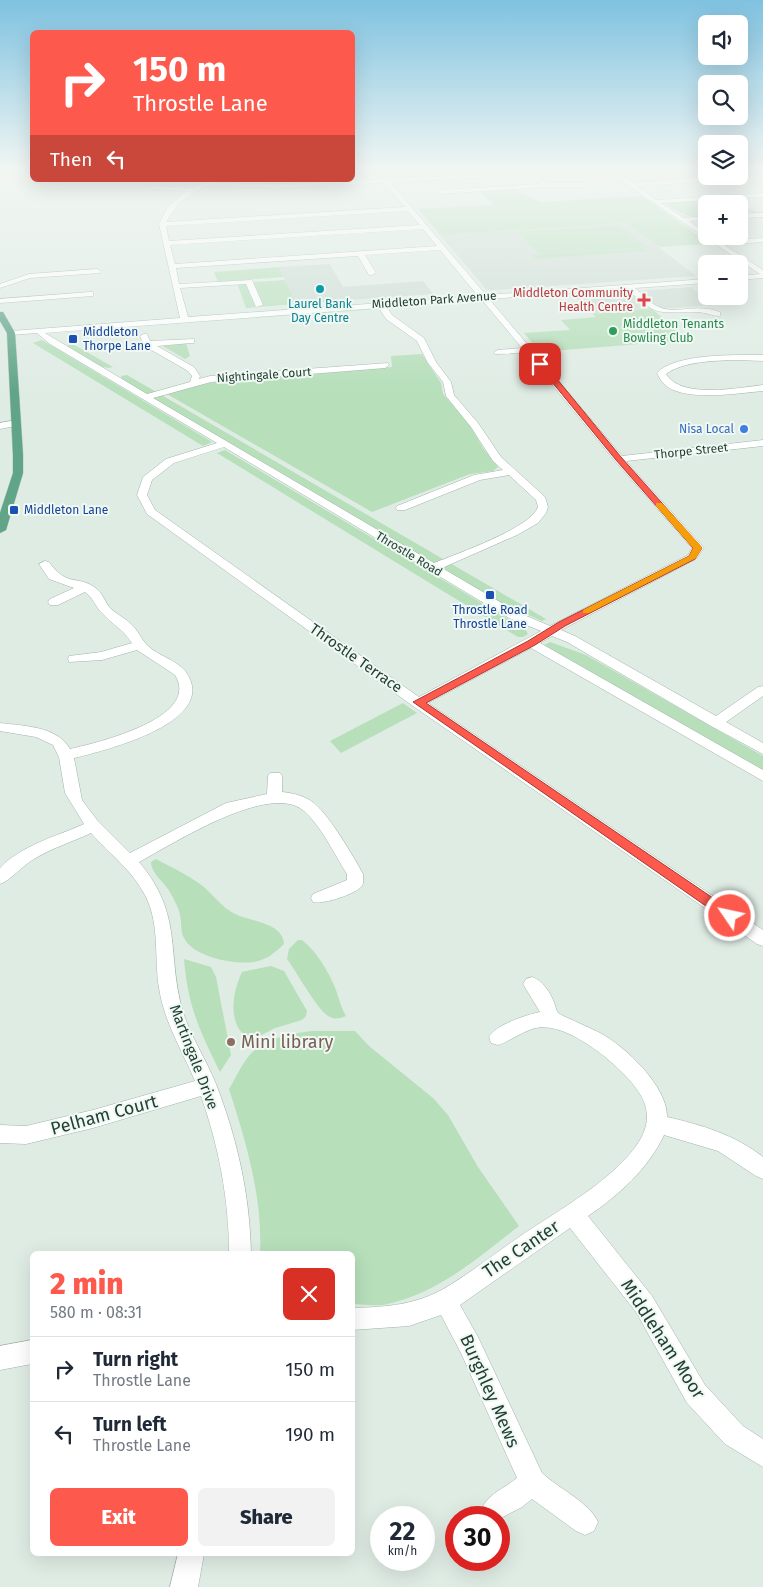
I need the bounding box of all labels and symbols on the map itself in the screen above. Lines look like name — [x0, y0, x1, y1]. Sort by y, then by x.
marker: Laurel Bank Day Centre — [314, 283, 326, 295]
place label: Middleton Community Health Centre — [513, 286, 633, 314]
street label: Middleton Park Avenue — [371, 289, 497, 311]
marker: Middleton Community Health Centre — [637, 293, 651, 307]
place label: Laurel Bank Day Centre — [288, 297, 353, 325]
place label: Middleton Tenants Bowling Club — [623, 317, 724, 345]
place label: Middleton Thorpe Lane — [83, 325, 151, 353]
marker: Middleton Tenants Bowling Club — [607, 325, 619, 337]
marker: Middleton Thorpe Lane — [67, 333, 79, 345]
pin — [519, 343, 561, 385]
street label: Nightingale Court — [216, 365, 312, 385]
place label: Nisa Local — [679, 422, 734, 436]
marker: Nisa Local — [738, 423, 750, 435]
street label: Thorpe Street — [653, 440, 729, 462]
place label: Middleton Lane — [24, 503, 108, 517]
marker: Middleton Lane — [8, 504, 20, 516]
street label: Throstle Road — [373, 529, 445, 579]
marker: Throstle Road Throstle Lane — [484, 589, 496, 601]
place label: Throstle Road Throstle Lane — [452, 603, 528, 631]
street label: Throstle Terrace — [306, 619, 406, 697]
position arrow — [703, 889, 755, 941]
street label: Martingale Drive — [166, 1002, 222, 1112]
place label: Mini library — [241, 1031, 334, 1053]
marker: Mini library — [225, 1036, 237, 1048]
street label: Pelham Court — [48, 1090, 160, 1140]
street label: The Canter — [479, 1215, 564, 1283]
street label: Middleham Moor — [616, 1275, 710, 1403]
street label: Burghley Mews — [455, 1331, 525, 1451]
speed limit sign: 30 — [445, 1506, 510, 1571]

